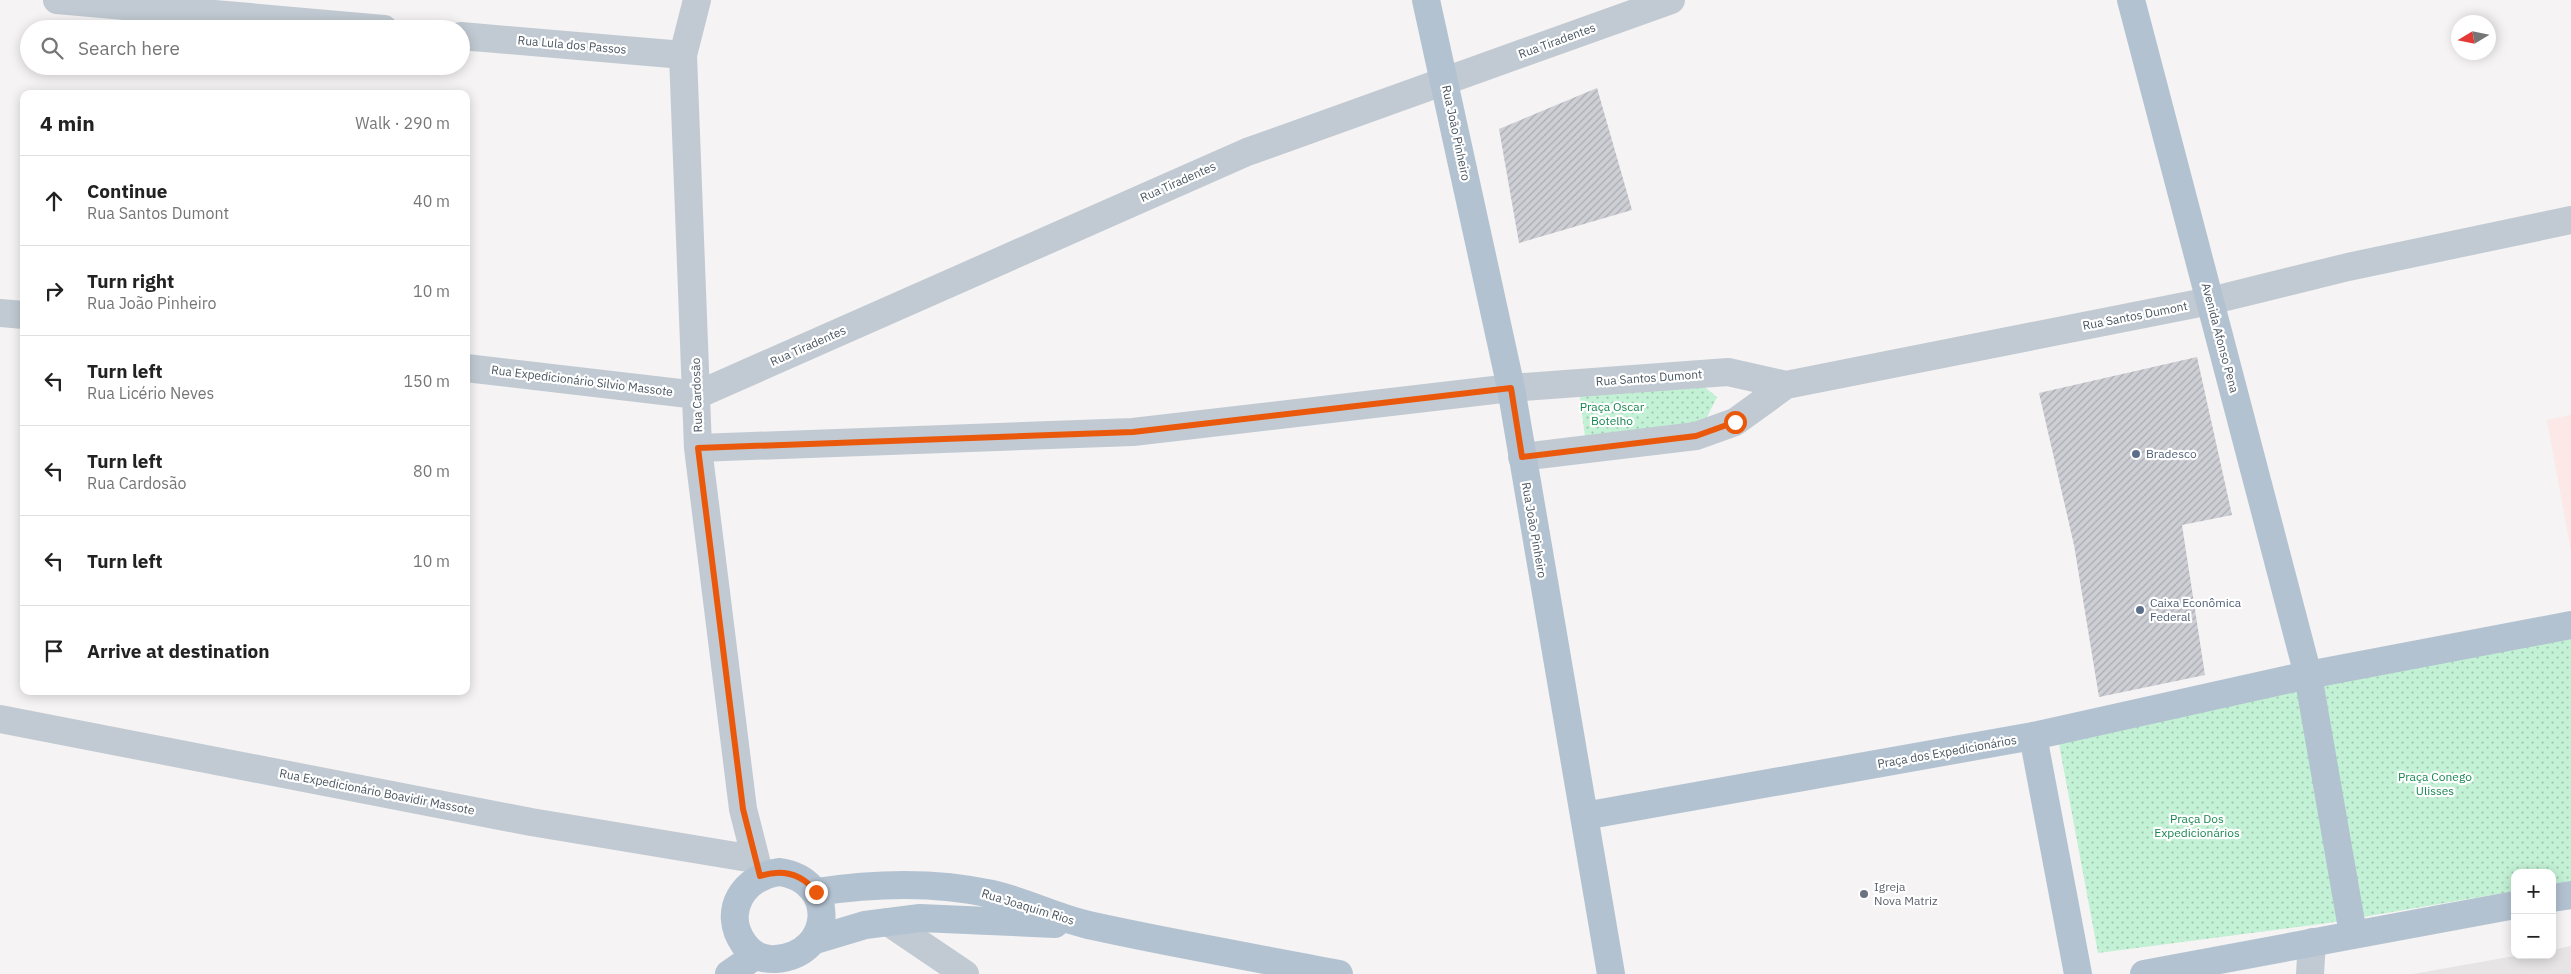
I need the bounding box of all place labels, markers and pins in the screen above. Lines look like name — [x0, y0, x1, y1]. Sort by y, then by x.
place label: Bradesco — [2146, 446, 2197, 461]
marker: Bradesco — [2130, 448, 2142, 460]
place label: Caixa Econômica Federal — [2150, 595, 2242, 624]
marker: Caixa Econômica Federal — [2134, 604, 2146, 616]
place label: Igreja Nova Matriz — [1874, 879, 1938, 908]
marker: Igreja Nova Matriz — [1858, 888, 1870, 900]

